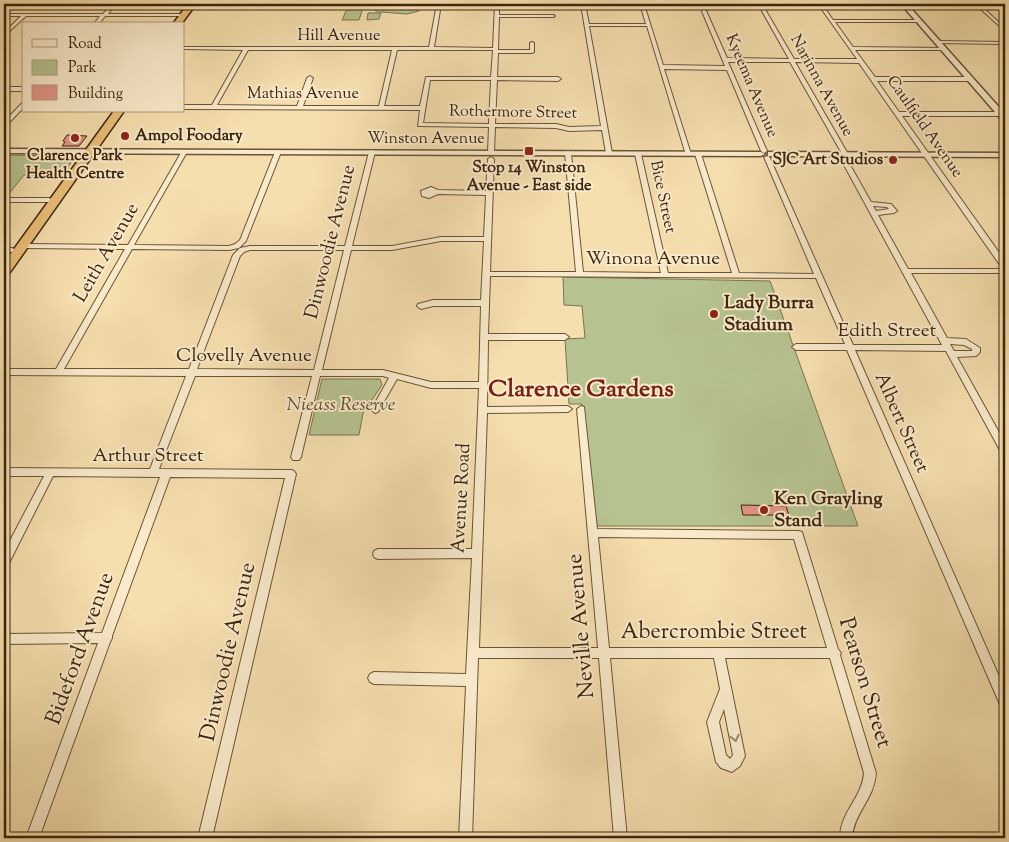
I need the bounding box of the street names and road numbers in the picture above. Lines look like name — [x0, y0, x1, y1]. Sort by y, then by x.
street label: Hill Avenue — [298, 25, 381, 48]
street label: Kyeema Avenue — [719, 31, 783, 141]
street label: Narinna Avenue — [783, 31, 859, 141]
street label: Caulfield Avenue — [880, 71, 968, 183]
street label: Mathias Avenue — [247, 83, 359, 106]
street label: Rothermore Street — [449, 100, 578, 126]
street label: Winston Avenue — [367, 128, 485, 151]
street label: Bice Street — [643, 158, 681, 236]
street label: Dinwoodie Avenue — [299, 162, 363, 322]
street label: Leith Avenue — [68, 198, 146, 308]
street label: Winona Avenue — [586, 246, 720, 273]
street label: Edith Street — [838, 318, 937, 345]
street label: Clovelly Avenue — [176, 343, 312, 370]
street label: Albert Street — [867, 369, 935, 478]
street label: Avenue Road — [446, 442, 478, 554]
street label: Arthur Street — [93, 443, 204, 470]
street label: Neville Avenue — [560, 552, 604, 700]
street label: Dinwoodie Avenue — [193, 559, 265, 745]
street label: Bideford Avenue — [39, 568, 123, 730]
street label: Pearson Street — [829, 614, 899, 753]
street label: Abercrombie Street — [621, 617, 808, 649]

